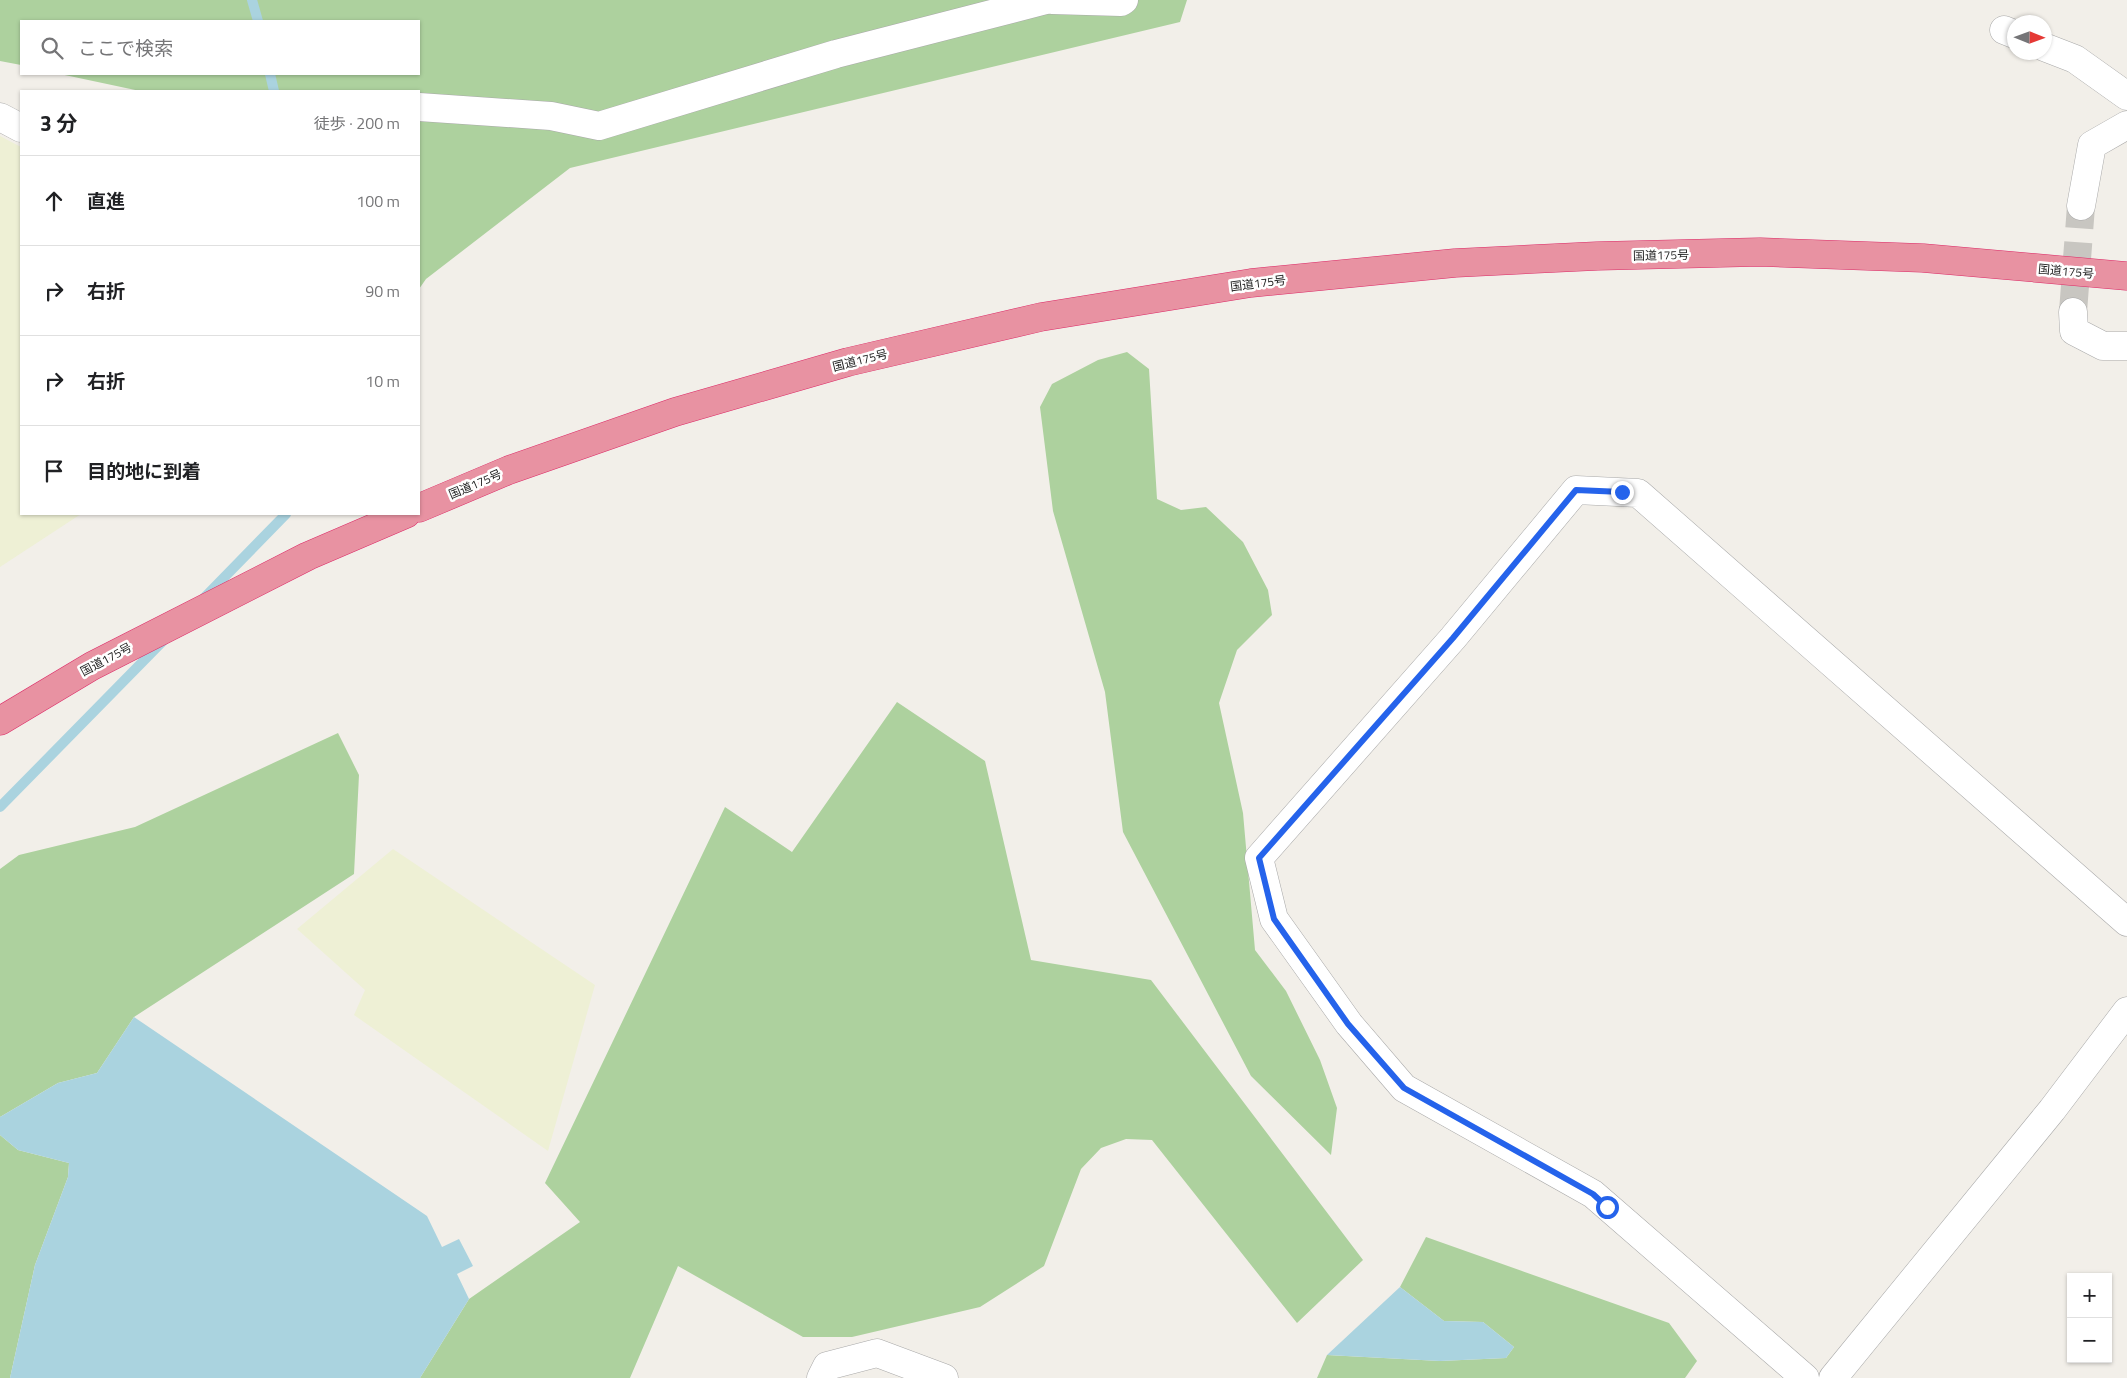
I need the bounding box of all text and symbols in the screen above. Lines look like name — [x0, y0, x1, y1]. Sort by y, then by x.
north arrow — [2007, 15, 2052, 60]
search box — [20, 20, 420, 75]
text: ここで検索 — [78, 33, 173, 62]
icon: search — [38, 34, 66, 62]
text: 3 分 — [40, 107, 77, 139]
text: 徒歩 · 200 m — [314, 111, 400, 135]
text: 直進 — [87, 186, 125, 215]
icon: ahead — [40, 187, 68, 215]
text: 100 m — [356, 189, 400, 213]
street label: 国道175号 — [1633, 245, 1689, 265]
street label: 国道175号 — [2037, 259, 2095, 283]
street label: 国道175号 — [1229, 270, 1287, 296]
text: 右折 — [87, 276, 125, 305]
icon: right — [40, 277, 68, 305]
text: 90 m — [365, 279, 400, 303]
street label: 国道175号 — [830, 344, 890, 376]
text: 右折 — [87, 366, 125, 395]
icon: right — [40, 367, 68, 395]
text: 10 m — [365, 369, 400, 393]
text: 目的地に到着 — [87, 456, 201, 485]
icon: arrive — [40, 457, 68, 485]
street label: 国道175号 — [445, 464, 505, 504]
route end — [1611, 481, 1634, 504]
street label: 国道175号 — [77, 637, 135, 681]
route start — [1596, 1196, 1619, 1219]
map controls — [2067, 1273, 2112, 1363]
button: + — [2067, 1273, 2112, 1318]
button: − — [2067, 1318, 2112, 1363]

